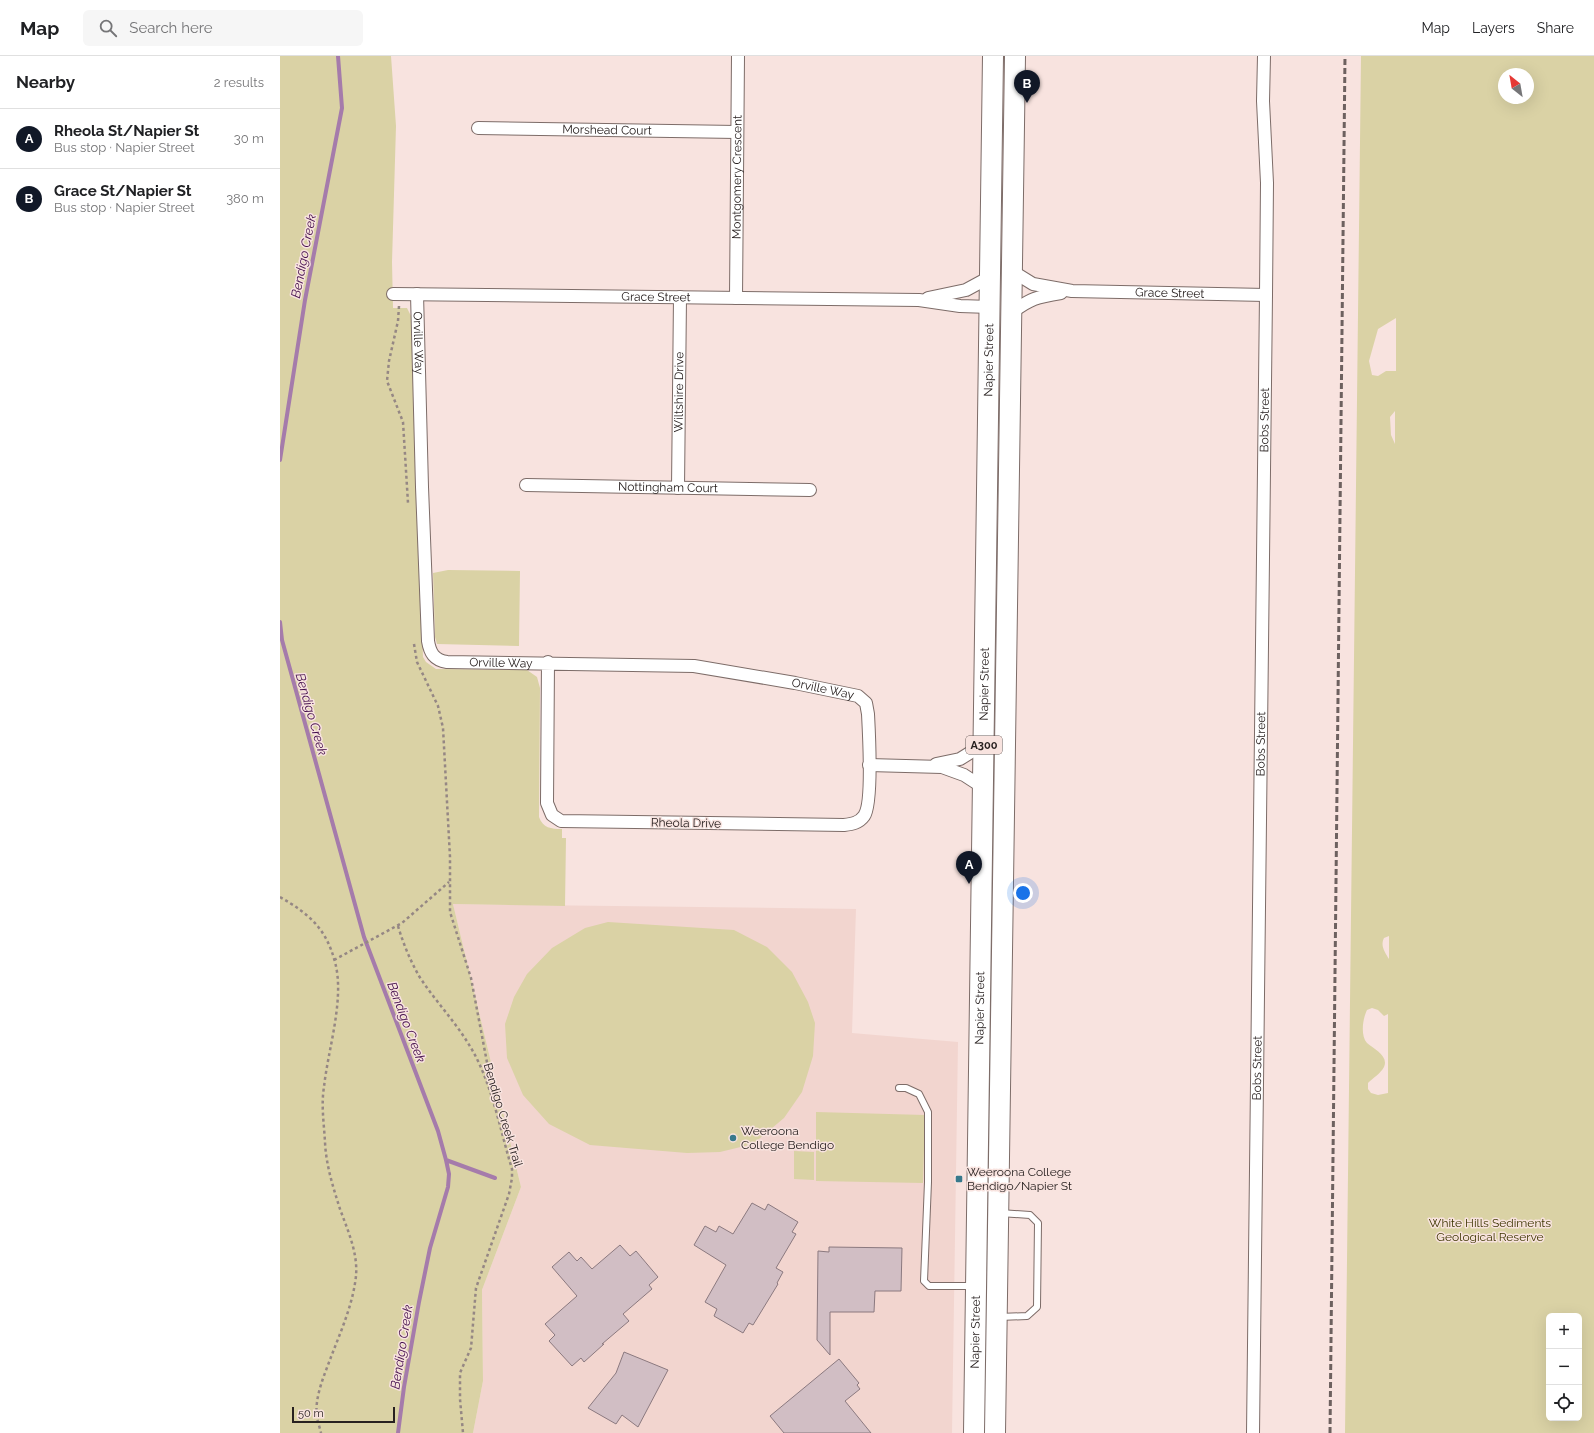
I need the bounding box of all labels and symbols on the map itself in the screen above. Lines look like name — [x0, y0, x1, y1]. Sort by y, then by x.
north arrow — [1498, 68, 1534, 104]
pin: B — [1014, 70, 1040, 103]
street label: Montgomery Crescent — [729, 115, 745, 239]
street label: Morshead Court — [562, 122, 652, 138]
water label: Bendigo Creek — [288, 213, 319, 299]
street label: Grace Street — [1135, 285, 1204, 301]
street label: Grace Street — [621, 290, 691, 304]
street label: Orville Way — [410, 311, 426, 375]
street label: Napier Street — [981, 323, 996, 397]
street label: Wiltshire Drive — [672, 352, 686, 432]
street label: Bobs Street — [1257, 388, 1272, 453]
street label: Nottingham Court — [618, 480, 718, 495]
street label: Napier Street — [977, 647, 992, 721]
street label: Orville Way — [469, 655, 533, 670]
water label: Bendigo Creek — [293, 671, 330, 757]
street label: Orville Way — [791, 676, 856, 702]
street label: Bobs Street — [1254, 712, 1268, 776]
road number: A300 — [966, 736, 1002, 754]
street label: Rheola Drive — [651, 815, 721, 831]
pin: A — [956, 851, 982, 884]
your location — [1013, 883, 1033, 903]
street label: Napier Street — [972, 971, 987, 1045]
water label: Bendigo Creek — [384, 980, 429, 1065]
street label: Bobs Street — [1250, 1036, 1265, 1100]
street label: Bendigo Creek Trail — [481, 1061, 526, 1169]
place label: Weeroona College Bendigo — [741, 1124, 834, 1152]
marker: Weeroona College Bendigo — [728, 1133, 738, 1143]
place label: Weeroona College Bendigo/Napier St — [967, 1165, 1072, 1193]
marker: Weeroona College Bendigo/Napier St — [954, 1174, 964, 1184]
park label: White Hills Sediments Geological Reserve — [1429, 1216, 1551, 1244]
street label: Napier Street — [968, 1295, 983, 1369]
water label: Bendigo Creek — [387, 1304, 416, 1390]
scale bar — [292, 1405, 395, 1424]

